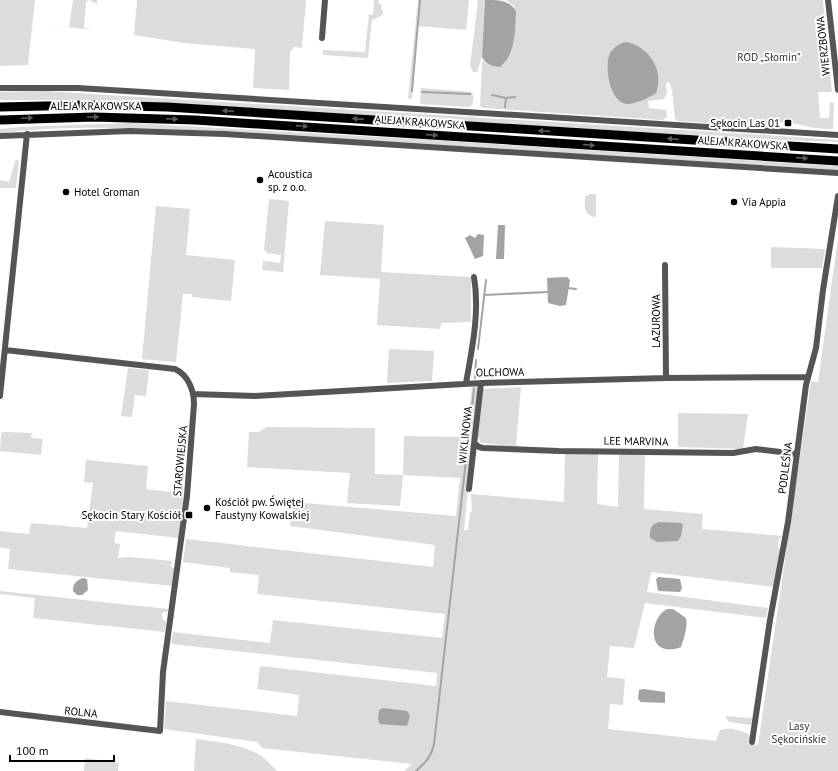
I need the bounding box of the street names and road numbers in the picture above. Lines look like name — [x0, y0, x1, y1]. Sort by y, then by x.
street label: WIERZBOWA — [813, 15, 833, 76]
street label: ALEJA KRAKOWSKA — [51, 99, 142, 113]
street label: ALEJA KRAKOWSKA — [374, 112, 466, 132]
street label: ALEJA KRAKOWSKA — [697, 133, 789, 153]
street label: LAZUROWA — [649, 294, 663, 348]
street label: OLCHOWA — [476, 365, 525, 379]
street label: WIKLINOWA — [455, 405, 475, 465]
street label: STAROWIEJSKA — [170, 424, 190, 497]
street label: LEE MARVINA — [603, 433, 669, 449]
street label: PODLEŚNA — [775, 441, 795, 495]
street label: ROLNA — [64, 703, 99, 721]

